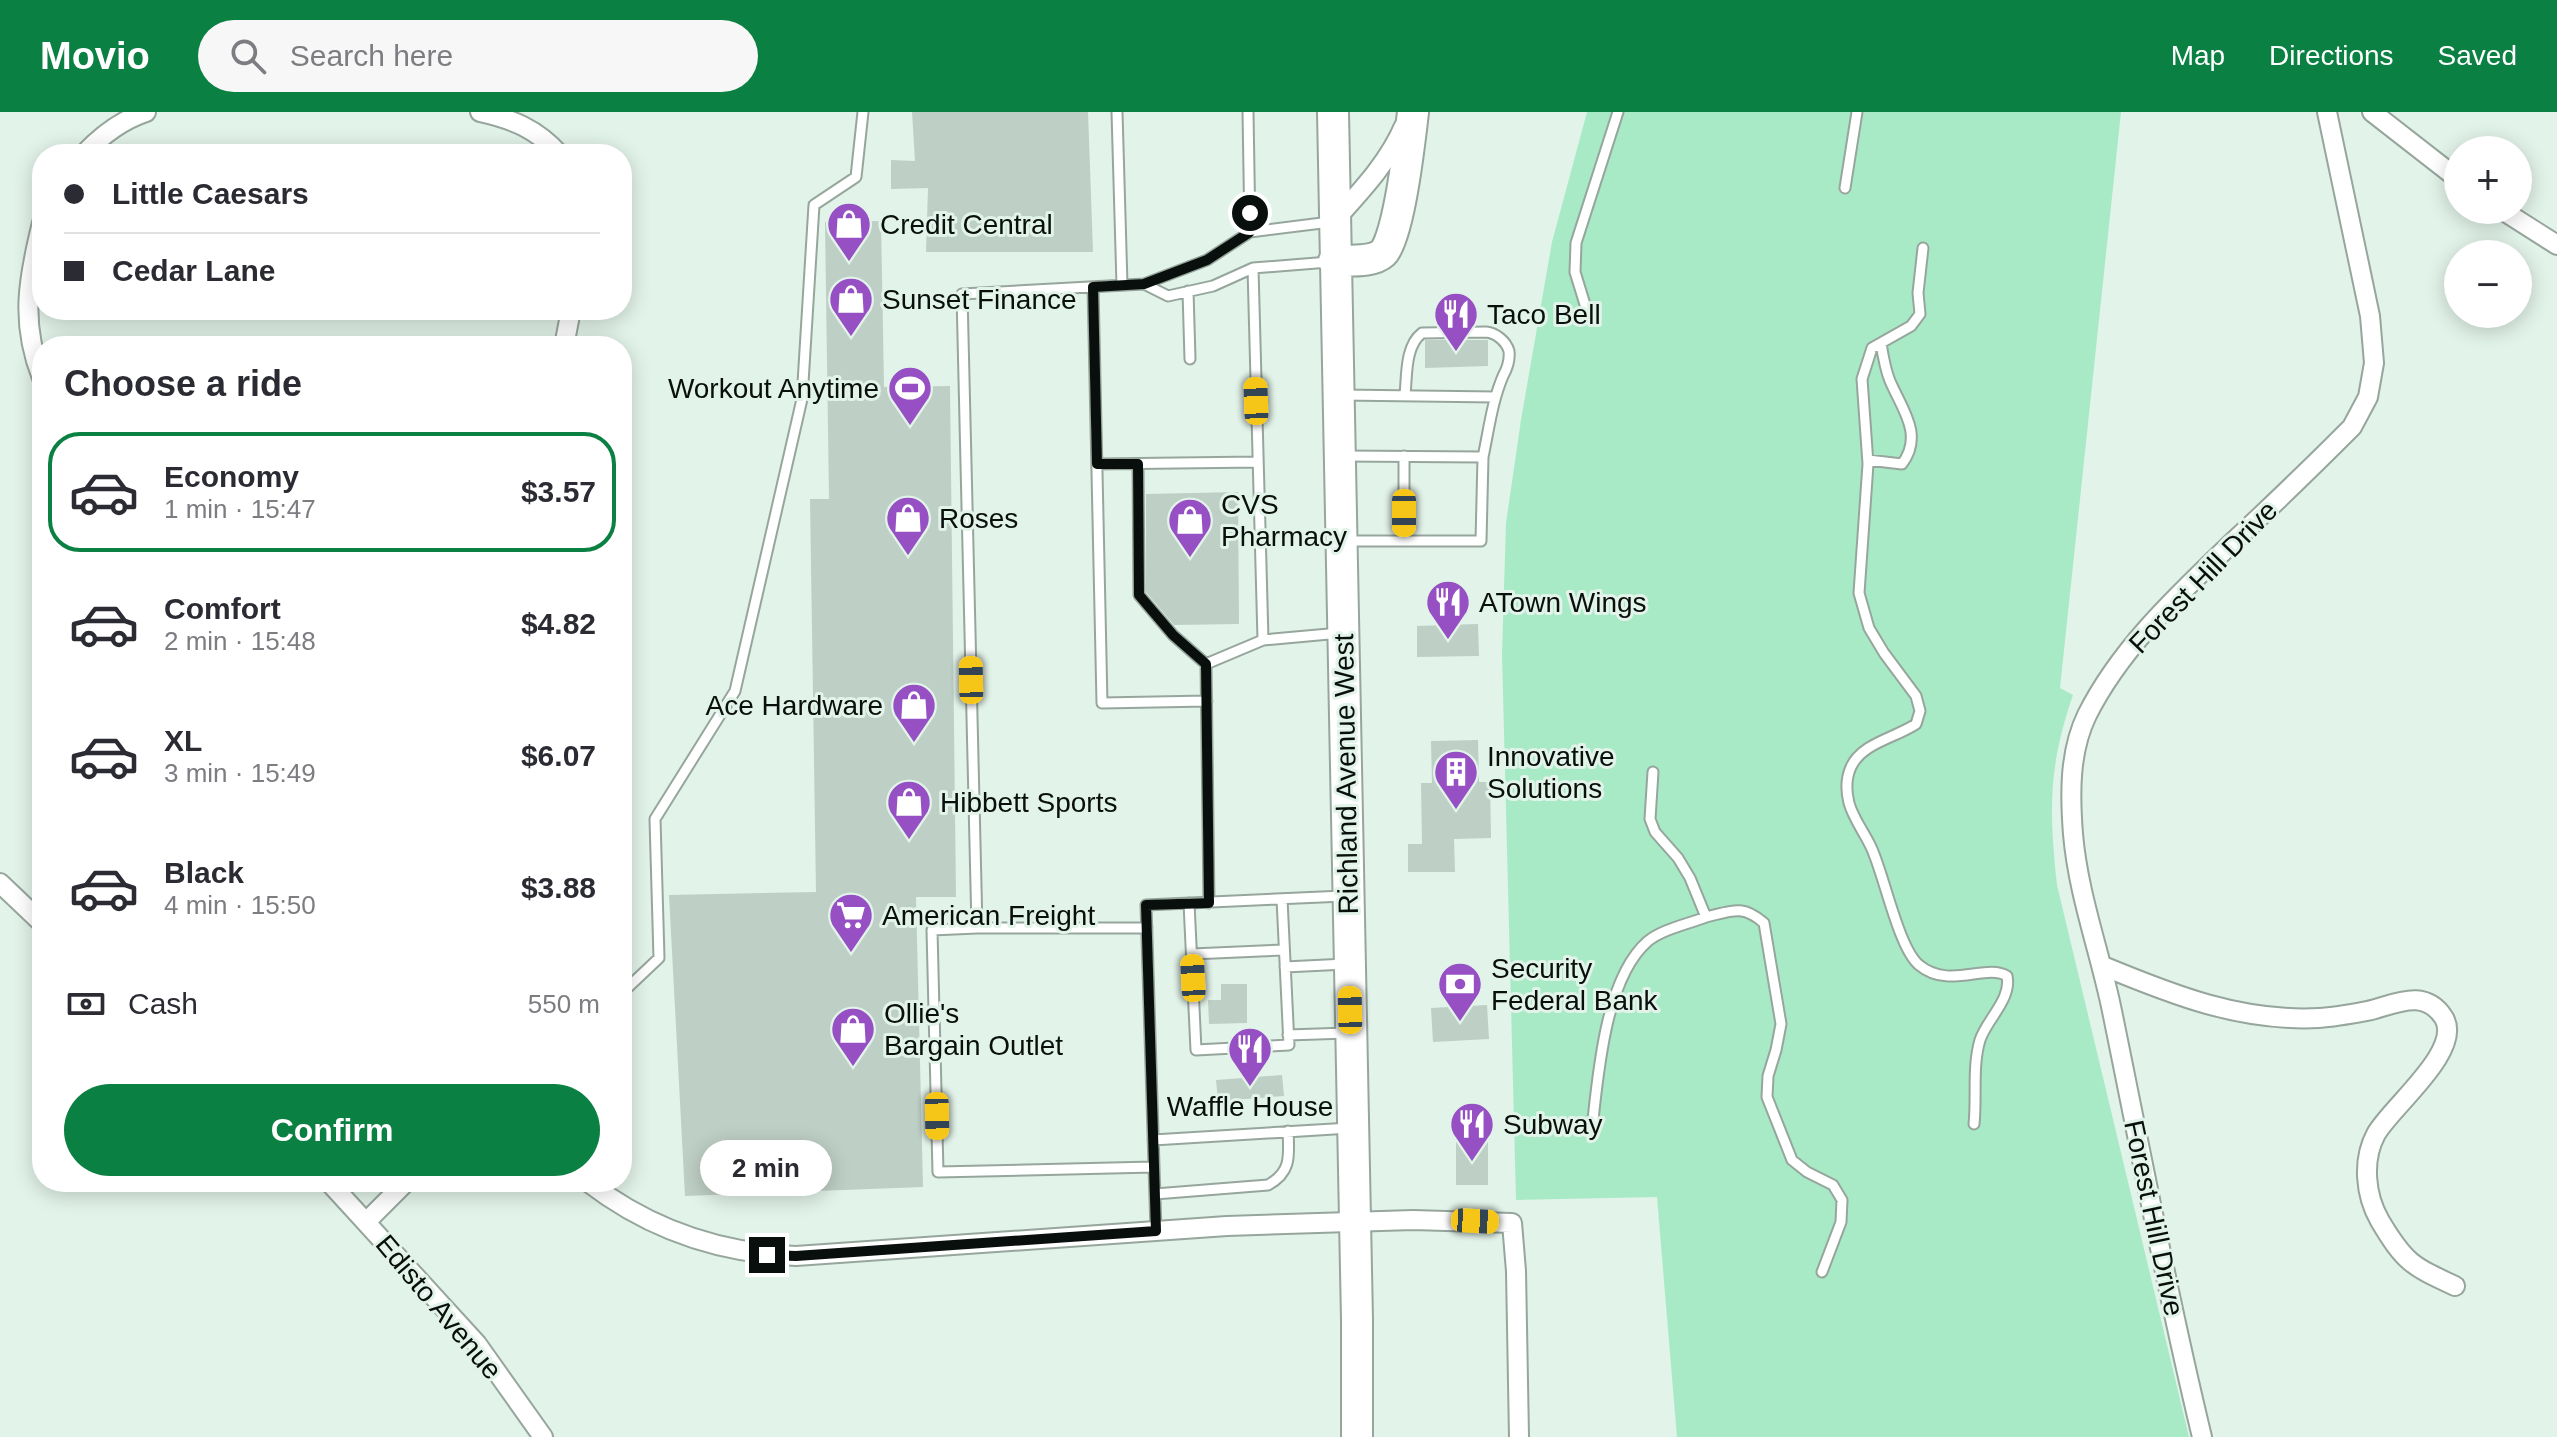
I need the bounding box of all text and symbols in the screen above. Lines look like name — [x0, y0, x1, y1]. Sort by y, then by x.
search box — [198, 20, 758, 92]
icon: search — [226, 34, 270, 78]
text: Movio — [40, 35, 150, 77]
text: Search here — [290, 39, 453, 72]
text: Map — [2171, 40, 2225, 71]
text: Directions — [2269, 40, 2394, 71]
text: Saved — [2438, 40, 2517, 71]
map controls — [2444, 136, 2532, 328]
button: + — [2444, 136, 2532, 224]
text: Little Caesars — [112, 177, 309, 210]
route start — [1232, 195, 1268, 231]
shop icon: Credit Central — [825, 200, 873, 263]
place label: Credit Central — [880, 209, 1053, 240]
button: − — [2444, 240, 2532, 328]
text: Cedar Lane — [112, 254, 275, 287]
shop icon: Sunset Finance — [827, 275, 875, 338]
place label: Sunset Finance — [882, 284, 1077, 315]
restaurant icon: Taco Bell — [1432, 290, 1480, 353]
place label: Taco Bell — [1487, 299, 1601, 330]
text: Choose a ride — [64, 363, 302, 404]
sports icon: Workout Anytime — [886, 364, 934, 427]
place label: Workout Anytime — [668, 373, 879, 404]
car — [1243, 377, 1269, 425]
icon: car — [68, 456, 140, 528]
text: Economy — [164, 460, 299, 493]
text: $3.57 — [521, 475, 596, 508]
place label: CVS Pharmacy — [1221, 489, 1347, 552]
car — [1392, 489, 1416, 537]
text: 1 min · 15:47 — [164, 494, 316, 524]
shop icon: Roses — [884, 494, 932, 557]
street label: Forest Hill Drive — [2123, 495, 2283, 659]
shop icon: CVS Pharmacy — [1166, 496, 1214, 559]
place label: Roses — [939, 503, 1018, 534]
restaurant icon: ATown Wings — [1424, 578, 1472, 641]
place label: ATown Wings — [1479, 587, 1647, 618]
icon: car — [68, 588, 140, 660]
text: Comfort — [164, 592, 281, 625]
text: $4.82 — [521, 607, 596, 640]
text: 2 min · 15:48 — [164, 626, 316, 656]
street label: Richland Avenue West — [1328, 633, 1364, 915]
car — [959, 656, 983, 704]
shop icon: Ace Hardware — [890, 681, 938, 744]
place label: Ace Hardware — [706, 690, 883, 721]
icon: car — [68, 720, 140, 792]
text: XL — [164, 724, 202, 757]
text: $6.07 — [521, 739, 596, 772]
place label: Innovative Solutions — [1487, 741, 1615, 804]
building icon: Innovative Solutions — [1432, 748, 1480, 811]
text: 3 min · 15:49 — [164, 758, 316, 788]
shop icon: Hibbett Sports — [885, 778, 933, 841]
place label: Hibbett Sports — [940, 787, 1117, 818]
icon: car — [68, 852, 140, 924]
text: Black — [164, 856, 244, 889]
text: $3.88 — [521, 871, 596, 904]
text: 4 min · 15:50 — [164, 890, 316, 920]
supermarket icon: American Freight — [827, 891, 875, 954]
place label: American Freight — [882, 900, 1095, 931]
car — [1180, 953, 1206, 1003]
place label: Security Federal Bank — [1491, 953, 1659, 1016]
bank icon: Security Federal Bank — [1436, 960, 1484, 1023]
icon: cash — [64, 982, 108, 1026]
car — [1338, 986, 1362, 1034]
text: Cash — [128, 987, 198, 1020]
text: 550 m — [528, 989, 600, 1019]
place label: Ollie's Bargain Outlet — [884, 998, 1063, 1061]
shop icon: Ollie's Bargain Outlet — [829, 1005, 877, 1068]
restaurant icon: Waffle House — [1226, 1025, 1274, 1088]
button: Confirm — [64, 1084, 600, 1176]
place label: Waffle House — [1167, 1091, 1333, 1122]
car — [925, 1092, 949, 1140]
restaurant icon: Subway — [1448, 1100, 1496, 1163]
place label: Subway — [1503, 1109, 1603, 1140]
street label: Forest Hill Drive — [2118, 1117, 2190, 1319]
callout: 2 min — [701, 1139, 833, 1195]
text: 2 min — [732, 1153, 800, 1183]
car — [1450, 1208, 1500, 1234]
street label: Edisto Avenue — [370, 1229, 508, 1385]
route end — [749, 1237, 785, 1273]

